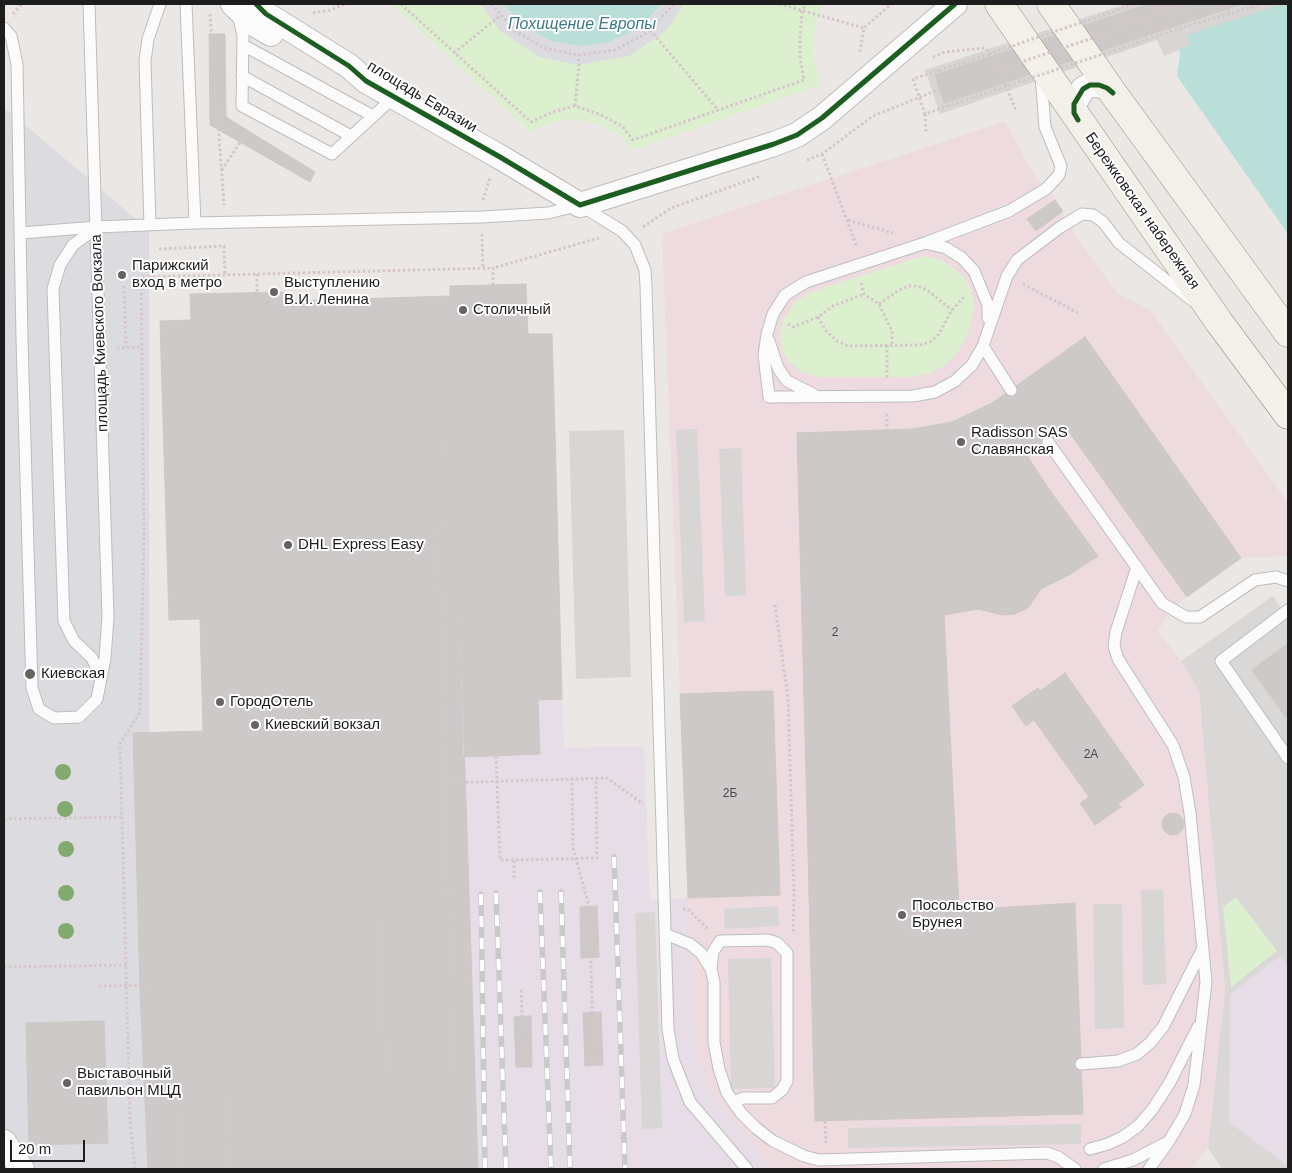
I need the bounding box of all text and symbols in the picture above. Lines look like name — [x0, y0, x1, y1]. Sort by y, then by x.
water label: Похищение Европы — [508, 15, 656, 35]
street label: площадь Евразии — [364, 57, 480, 137]
street label: Бережковская набережная — [1081, 129, 1203, 293]
street label: площадь Киевского Вокзала — [88, 234, 112, 432]
place label: Парижский вход в метро — [132, 257, 222, 292]
marker: Парижский вход в метро — [116, 269, 128, 281]
place label: Выступлению В.И. Ленина — [284, 274, 380, 309]
marker: Выступлению В.И. Ленина — [268, 286, 280, 298]
place label: Столичный — [473, 301, 551, 319]
marker: Столичный — [457, 304, 469, 316]
place label: Radisson SAS Славянская — [971, 424, 1068, 459]
marker: Radisson SAS Славянская — [955, 436, 967, 448]
place label: DHL Express Easy — [298, 536, 424, 554]
marker: DHL Express Easy — [282, 539, 294, 551]
house number: 2 — [832, 626, 838, 640]
place label: Киевская — [41, 665, 105, 683]
marker: Киевская — [23, 667, 37, 681]
place label: ГородОтель — [230, 693, 313, 711]
marker: ГородОтель — [214, 696, 226, 708]
place label: Киевский вокзал — [265, 716, 380, 734]
marker: Киевский вокзал — [249, 719, 261, 731]
house number: 2А — [1084, 748, 1098, 762]
house number: 2Б — [723, 787, 737, 801]
place label: Посольство Брунея — [912, 897, 994, 932]
marker: Посольство Брунея — [896, 909, 908, 921]
place label: Выставочный павильон МЦД — [77, 1065, 181, 1100]
marker: Выставочный павильон МЦД — [61, 1077, 73, 1089]
scale bar — [12, 1130, 88, 1162]
text: 20 m — [18, 1140, 51, 1157]

